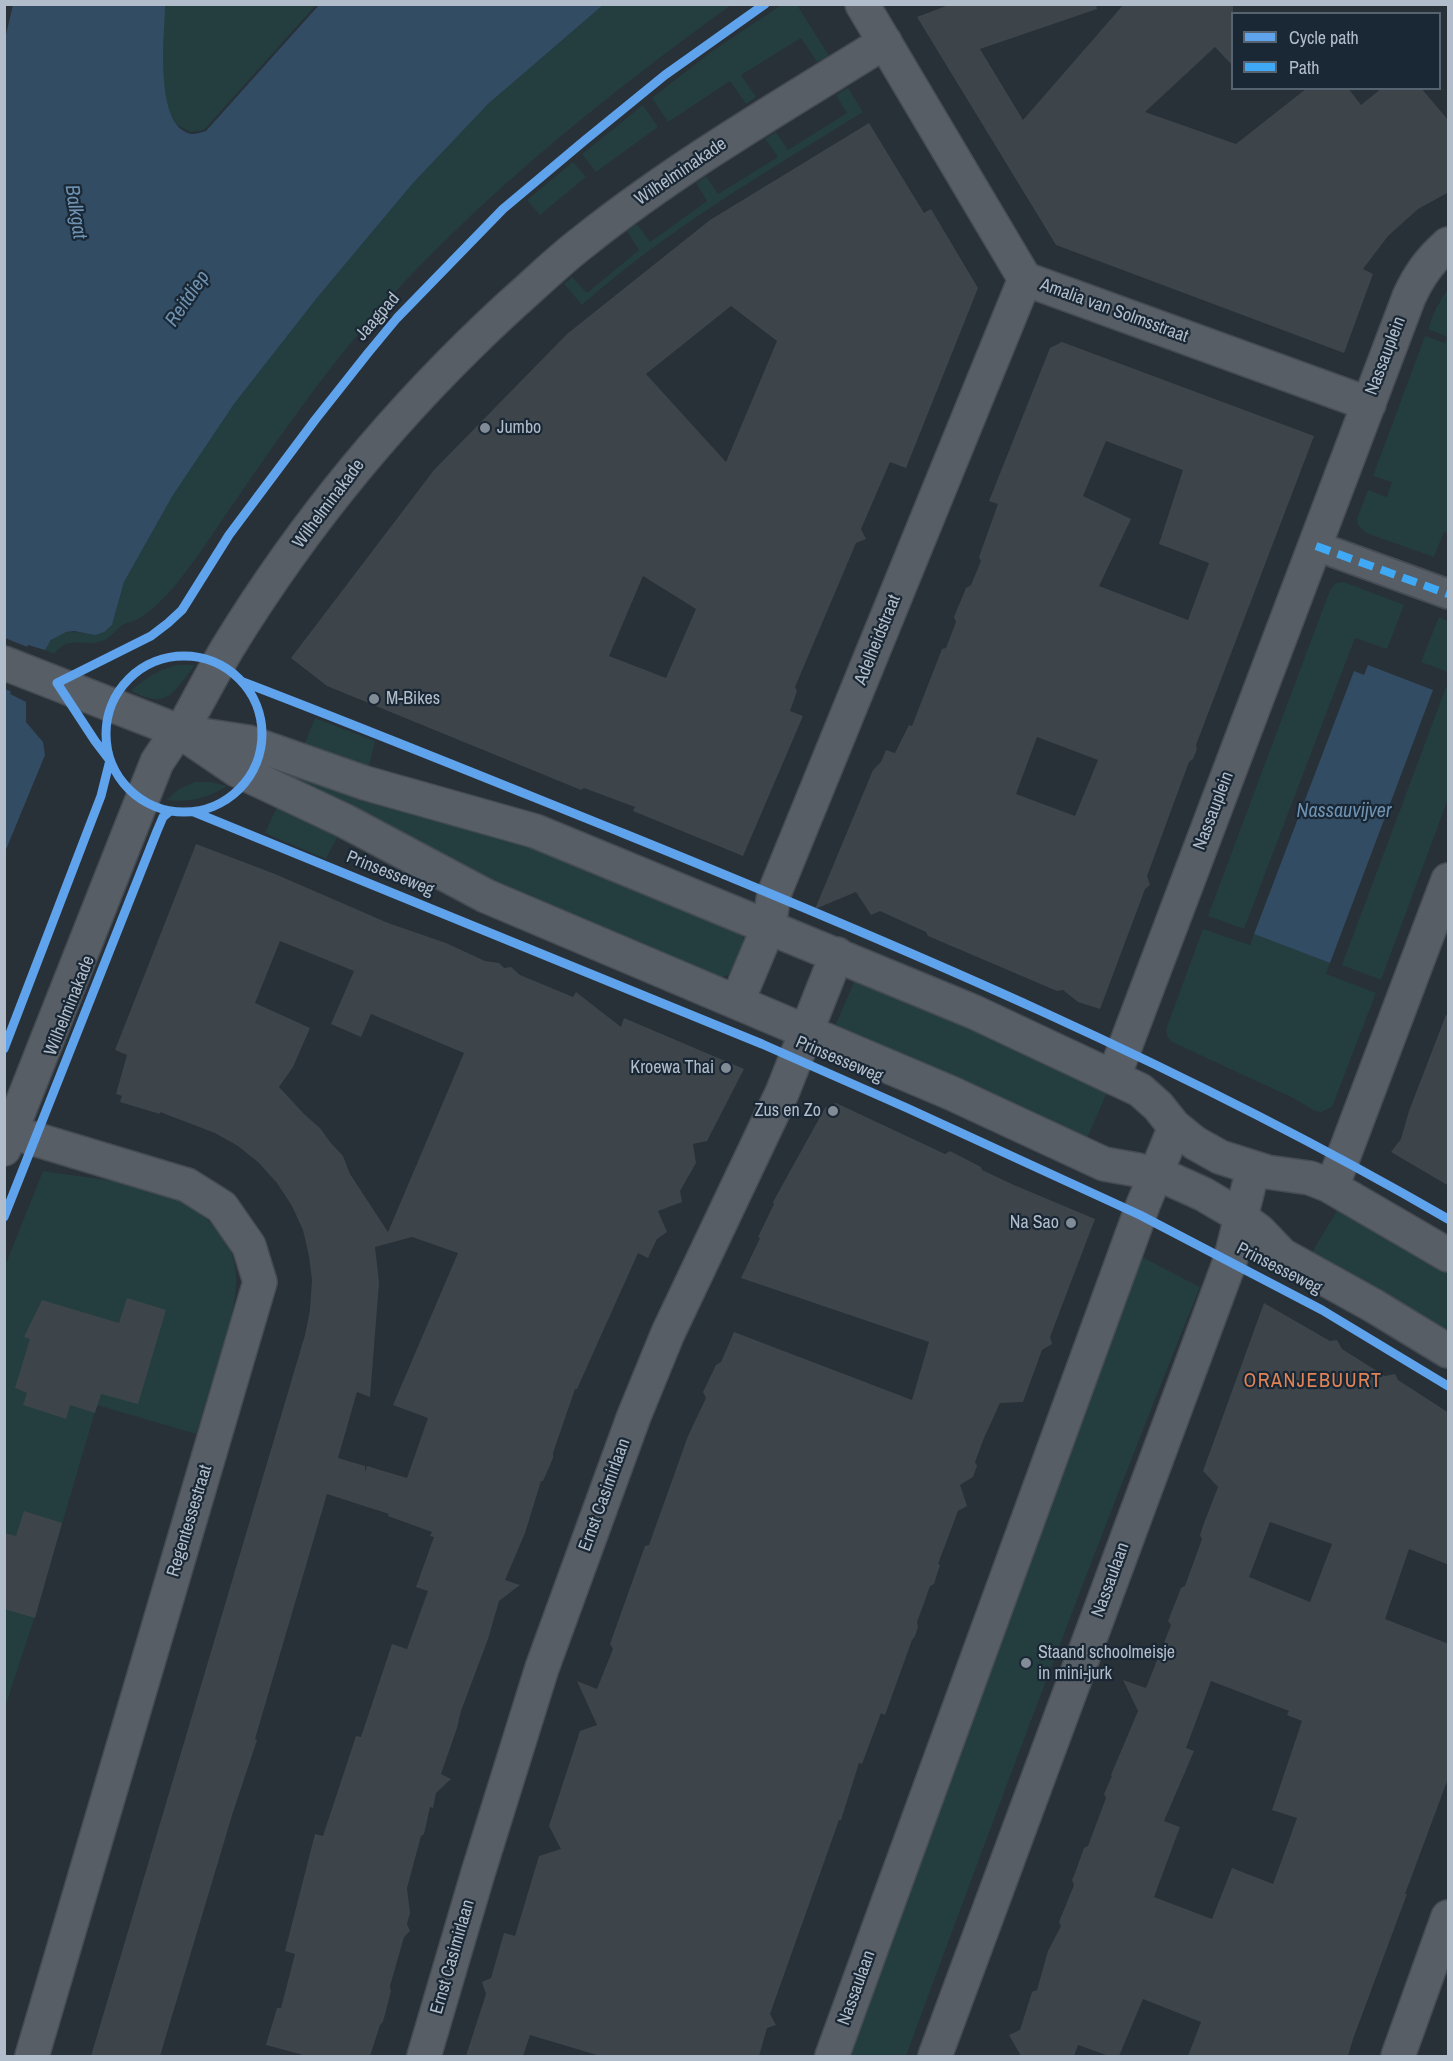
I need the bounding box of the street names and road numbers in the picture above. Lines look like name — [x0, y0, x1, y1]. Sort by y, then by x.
street label: Wilhelminakade — [631, 133, 731, 211]
street label: Amalia van Solmsstraat — [1037, 274, 1191, 348]
street label: Jaagpad — [351, 289, 405, 345]
street label: Nassauplein — [1361, 314, 1411, 398]
street label: Wilhelminakade — [289, 455, 369, 553]
street label: Adelheidstraat — [850, 592, 906, 688]
street label: Nassauplein — [1189, 769, 1239, 853]
street label: Prinsesseweg — [343, 847, 437, 901]
street label: Wilhelminakade — [40, 953, 100, 1059]
street label: Prinsesseweg — [792, 1032, 886, 1088]
street label: Prinsesseweg — [1233, 1238, 1325, 1300]
street label: Ernst Casimirlaan — [575, 1436, 635, 1554]
street label: Regentessestraat — [163, 1463, 217, 1579]
street label: Nassaulaan — [1088, 1540, 1134, 1620]
street label: Ernst Casimirlaan — [426, 1897, 480, 2017]
street label: Nassaulaan — [834, 1948, 880, 2028]

